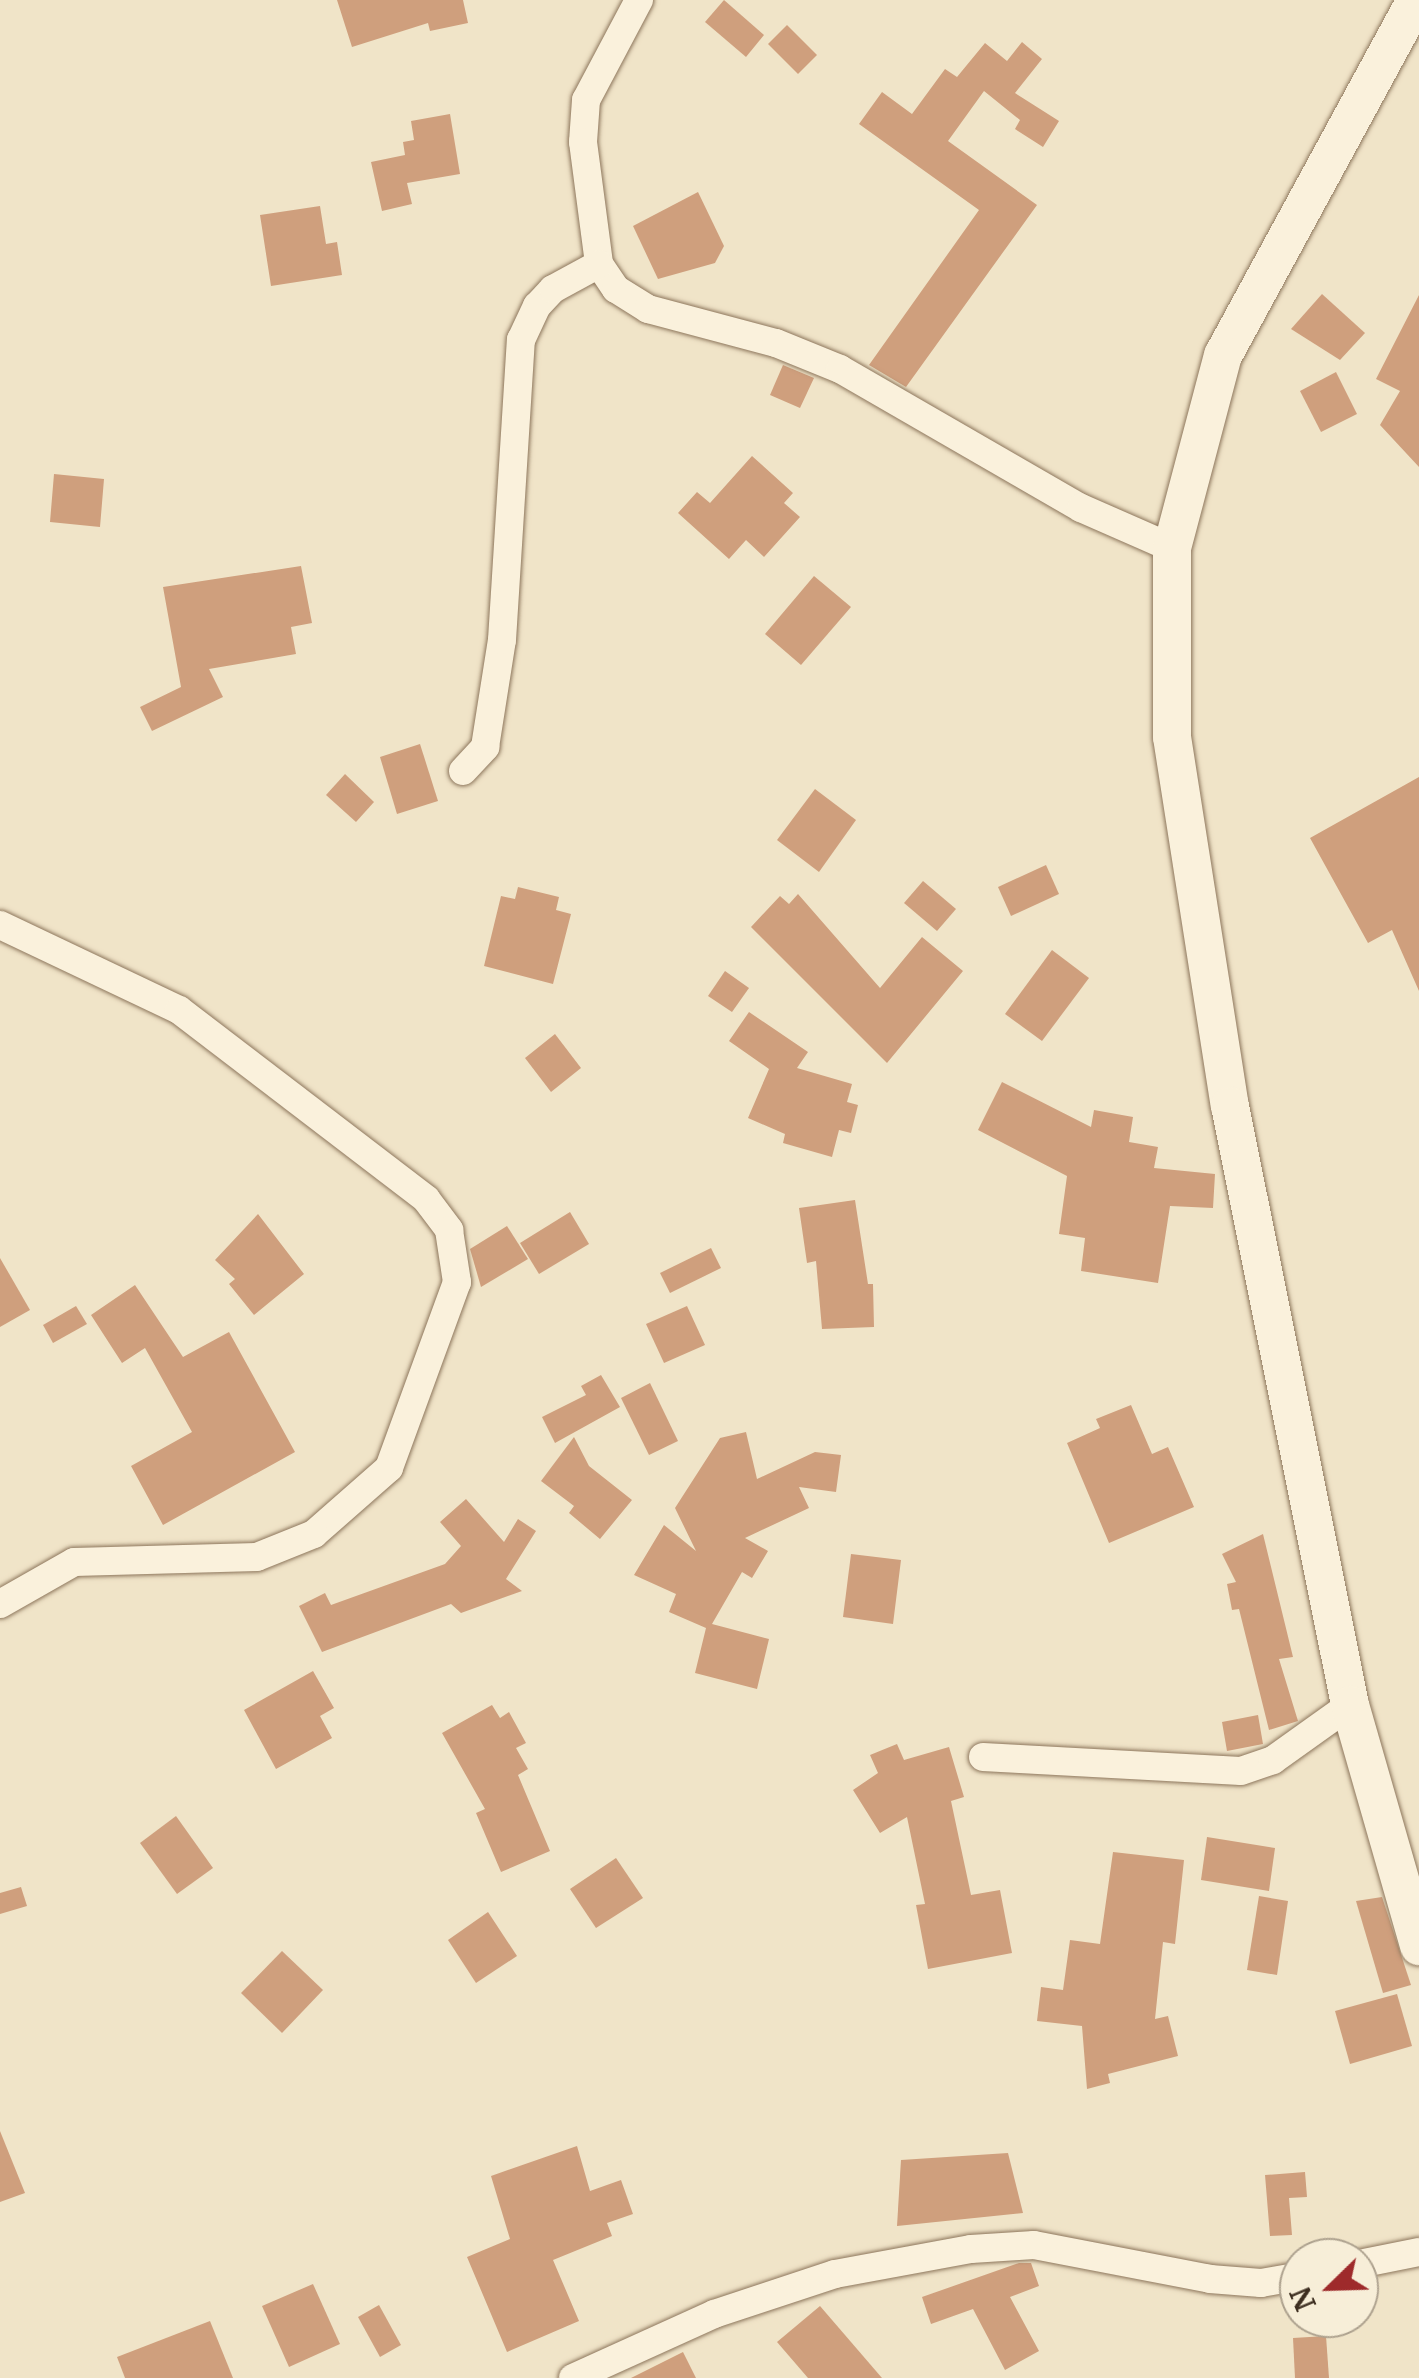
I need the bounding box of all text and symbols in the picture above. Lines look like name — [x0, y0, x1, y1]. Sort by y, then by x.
north arrow — [1279, 2238, 1379, 2338]
text: N — [1282, 2282, 1324, 2316]

